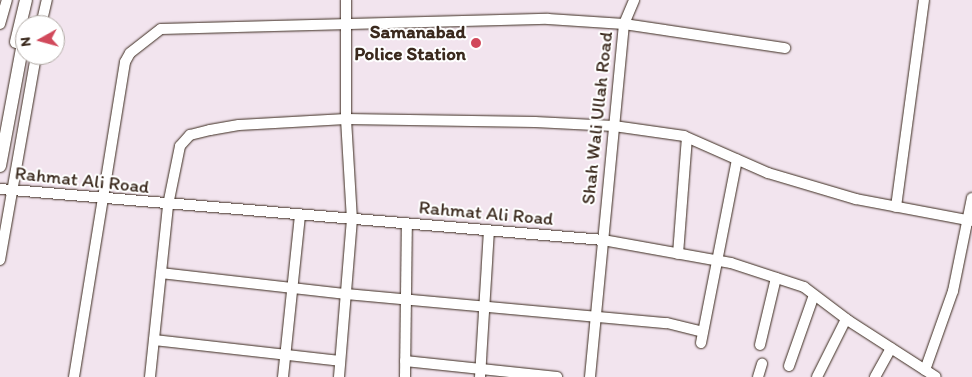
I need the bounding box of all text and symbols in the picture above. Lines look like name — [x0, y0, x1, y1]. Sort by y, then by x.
north arrow — [15, 15, 65, 65]
place label: Samanabad Police Station — [354, 21, 466, 65]
street label: Shah Wali Ullah Road — [577, 31, 617, 205]
text: N — [17, 36, 35, 48]
marker: Samanabad Police Station — [470, 37, 482, 49]
street label: Rahmat Ali Road — [14, 162, 150, 198]
street label: Rahmat Ali Road — [418, 196, 554, 230]

